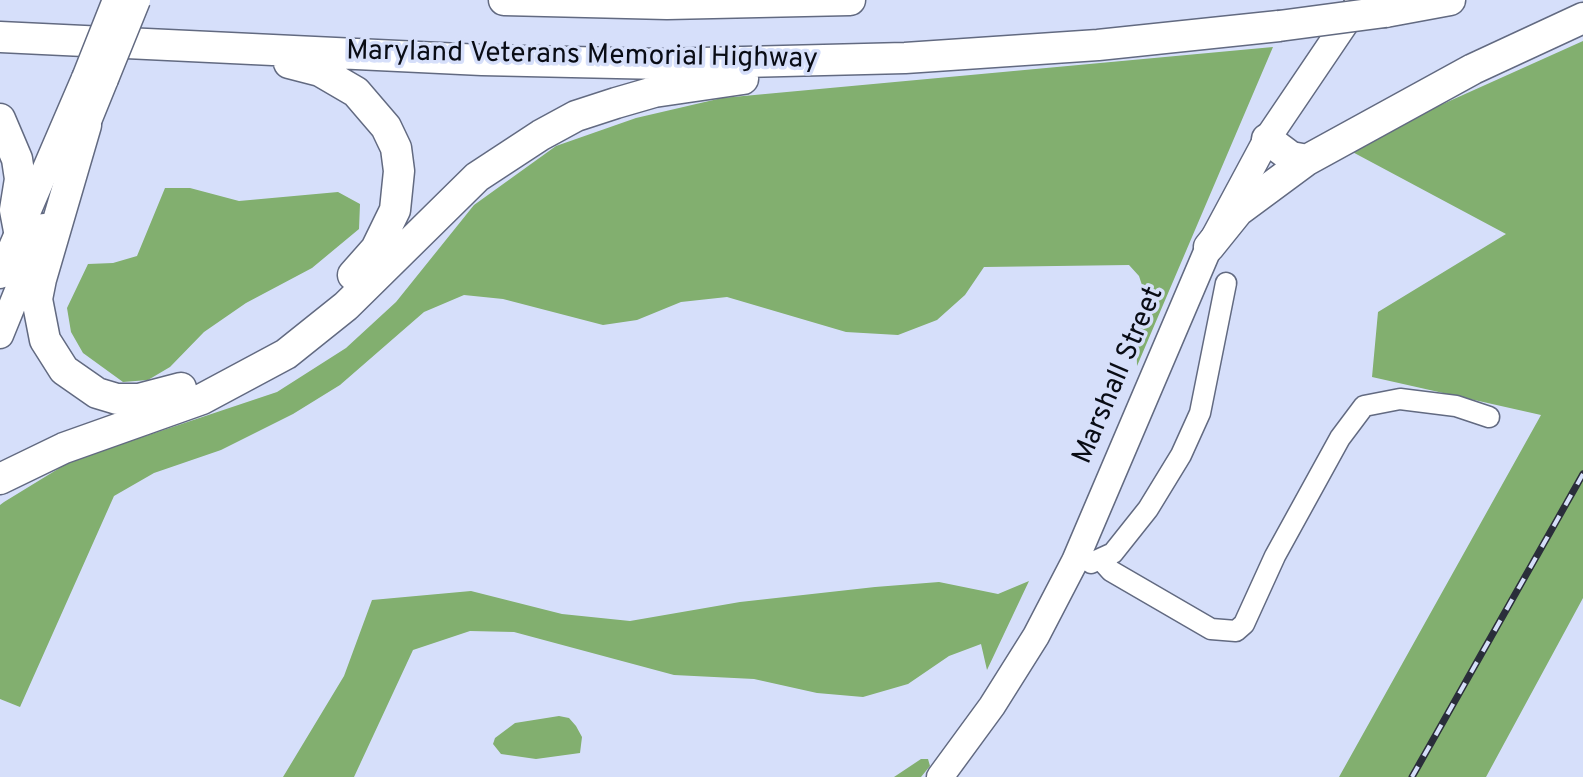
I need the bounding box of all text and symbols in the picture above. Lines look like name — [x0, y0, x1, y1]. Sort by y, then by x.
street label: Maryland Veterans Memorial Highway — [346, 36, 818, 78]
street label: Marshall Street — [1068, 282, 1172, 470]

